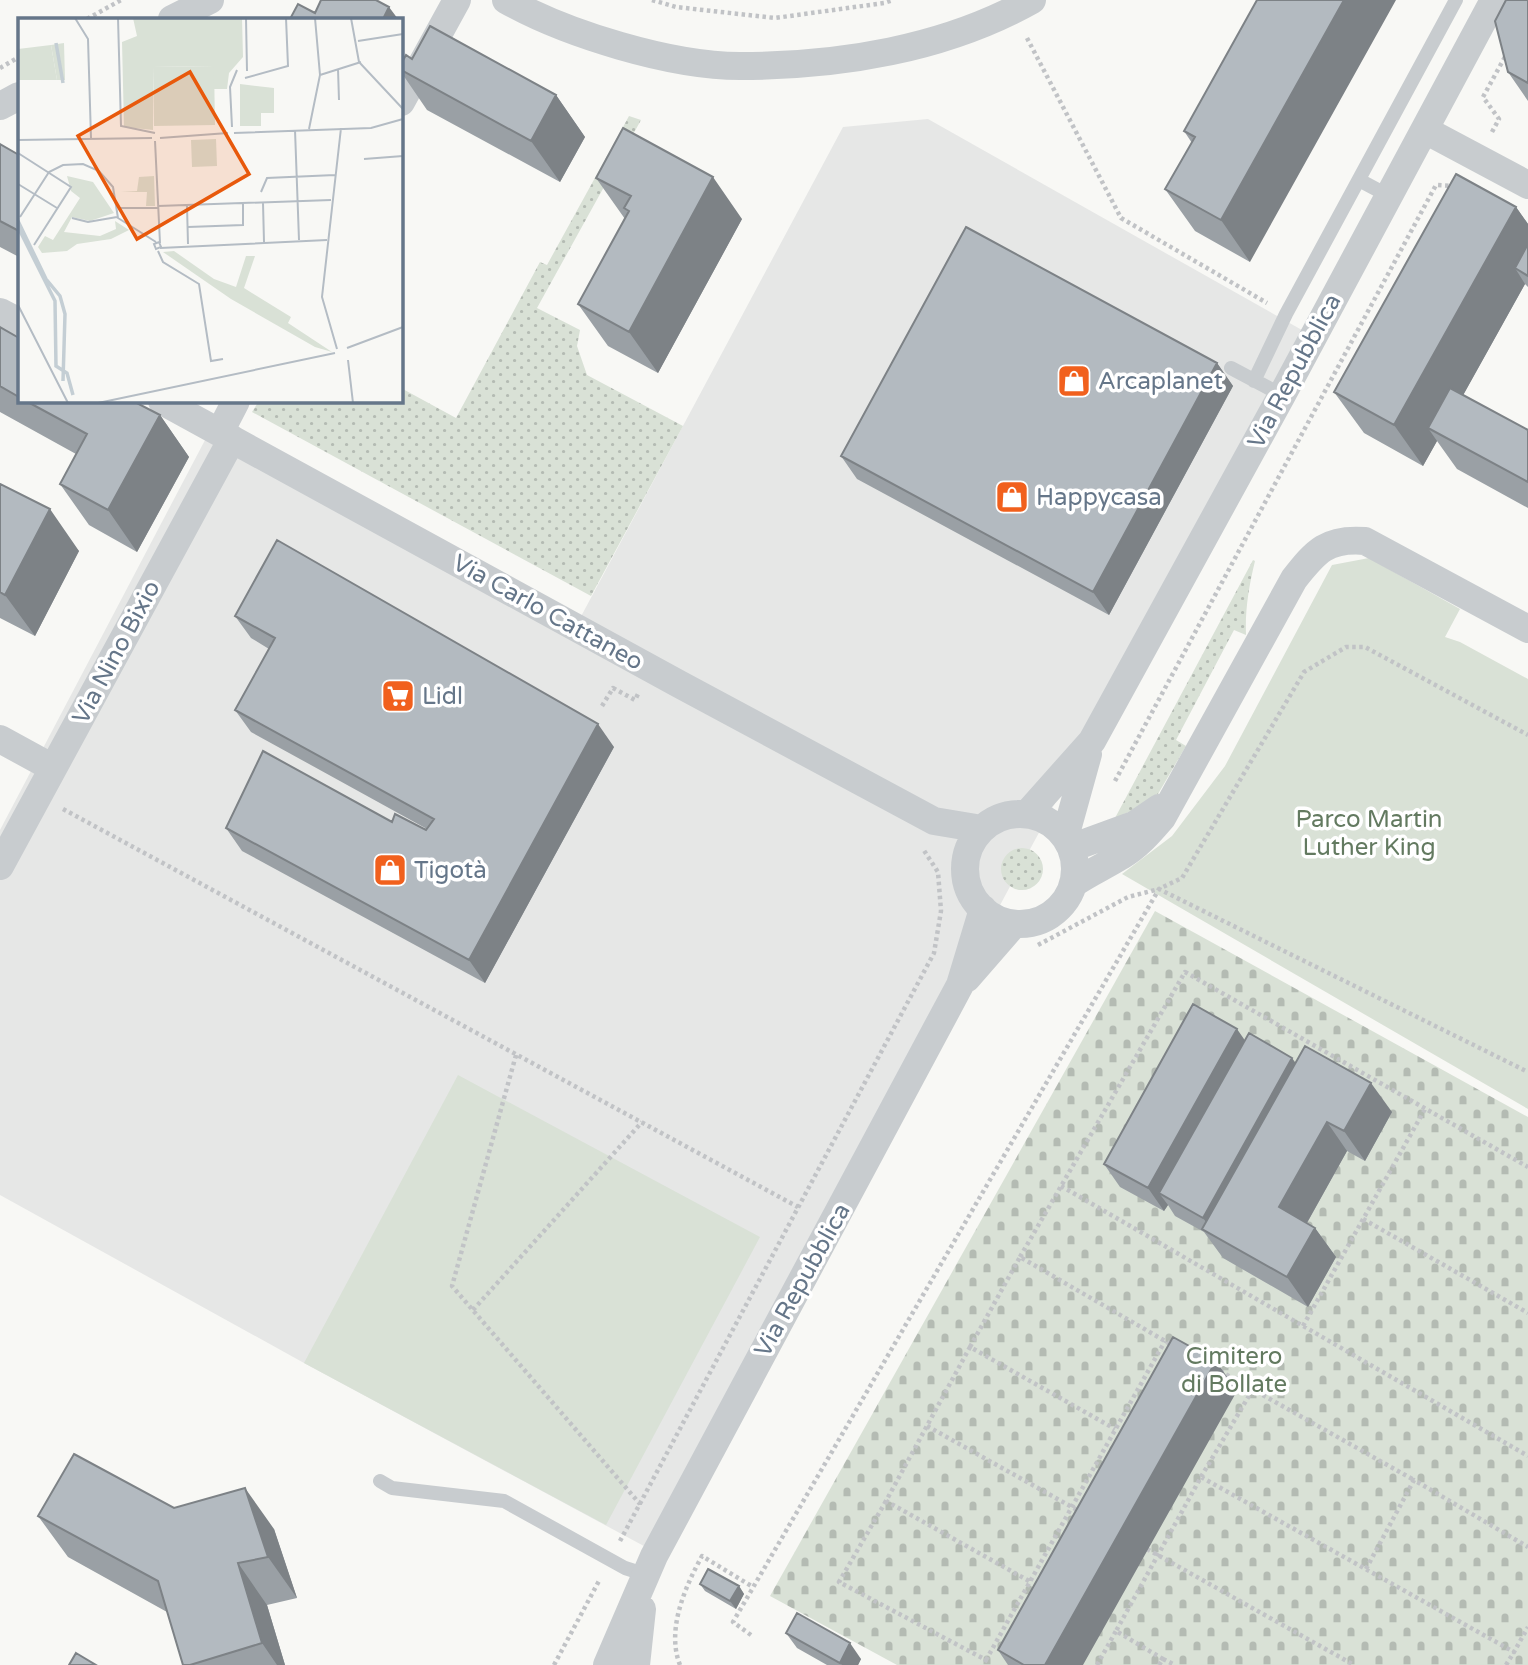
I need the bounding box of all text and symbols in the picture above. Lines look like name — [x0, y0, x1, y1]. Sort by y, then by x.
inset map — [18, 18, 402, 402]
street label: Via Repubblica — [1241, 289, 1347, 454]
shop icon: Arcaplanet — [1055, 362, 1093, 400]
place label: Arcaplanet — [1098, 367, 1223, 396]
shop icon: Happycasa — [993, 478, 1031, 516]
place label: Happycasa — [1036, 483, 1162, 512]
street label: Via Carlo Cattaneo — [448, 548, 648, 677]
street label: Via Nino Bixio — [66, 575, 166, 729]
supermarket icon: Lidl — [379, 677, 417, 715]
place label: Lidl — [422, 682, 463, 711]
park label: Parco Martin Luther King — [1296, 805, 1442, 862]
shop icon: Tigotà — [371, 851, 409, 889]
place label: Tigotà — [414, 856, 487, 885]
street label: Via Repubblica — [748, 1198, 857, 1362]
park label: Cimitero di Bollate — [1181, 1342, 1287, 1399]

